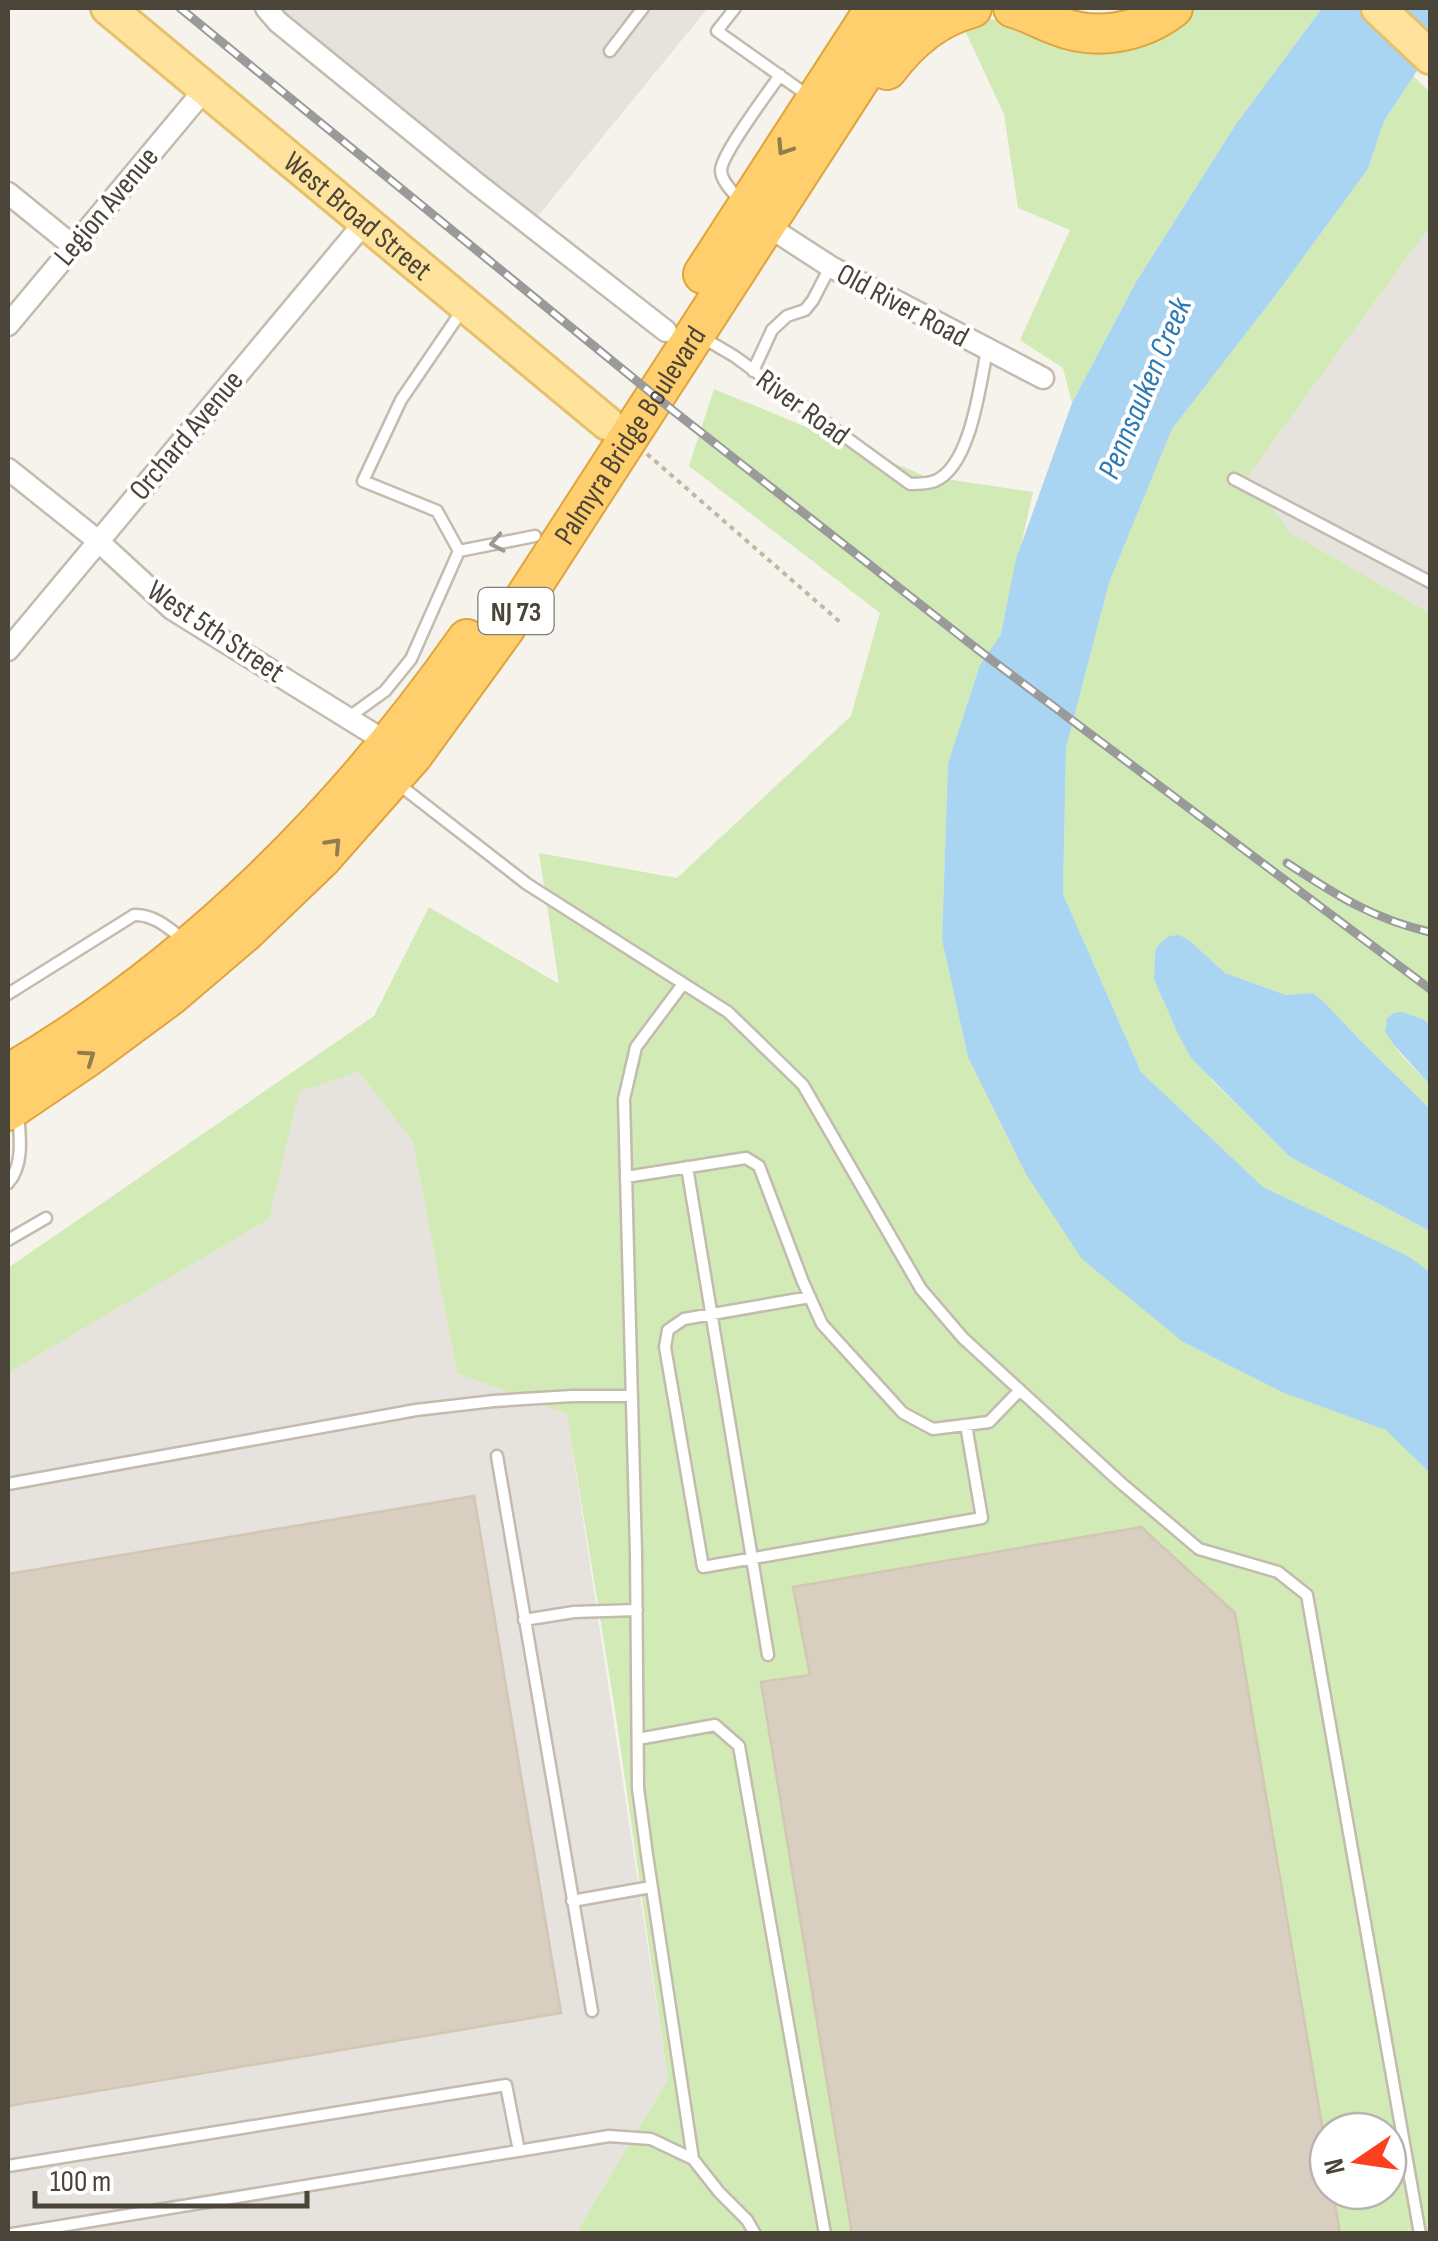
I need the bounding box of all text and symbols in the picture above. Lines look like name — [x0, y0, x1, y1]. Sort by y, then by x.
one-way arrow — [778, 138, 797, 156]
street label: Legion Avenue — [47, 140, 167, 273]
street label: West Broad Street — [276, 145, 439, 289]
street label: Old River Road — [831, 256, 975, 356]
water label: Pennsauken Creek — [1090, 291, 1201, 485]
street label: Palmyra Bridge Boulevard — [547, 320, 714, 552]
street label: River Road — [749, 362, 856, 454]
street label: Orchard Avenue — [122, 364, 251, 508]
one-way arrow — [489, 532, 506, 553]
street label: West 5th Street — [140, 573, 291, 691]
road number: NJ 73 — [478, 588, 554, 634]
one-way arrow — [322, 838, 340, 857]
one-way arrow — [77, 1050, 96, 1069]
north arrow — [1308, 2111, 1408, 2211]
scale bar — [35, 2146, 308, 2208]
text: N — [1317, 2155, 1353, 2177]
text: 100 m — [50, 2164, 111, 2200]

